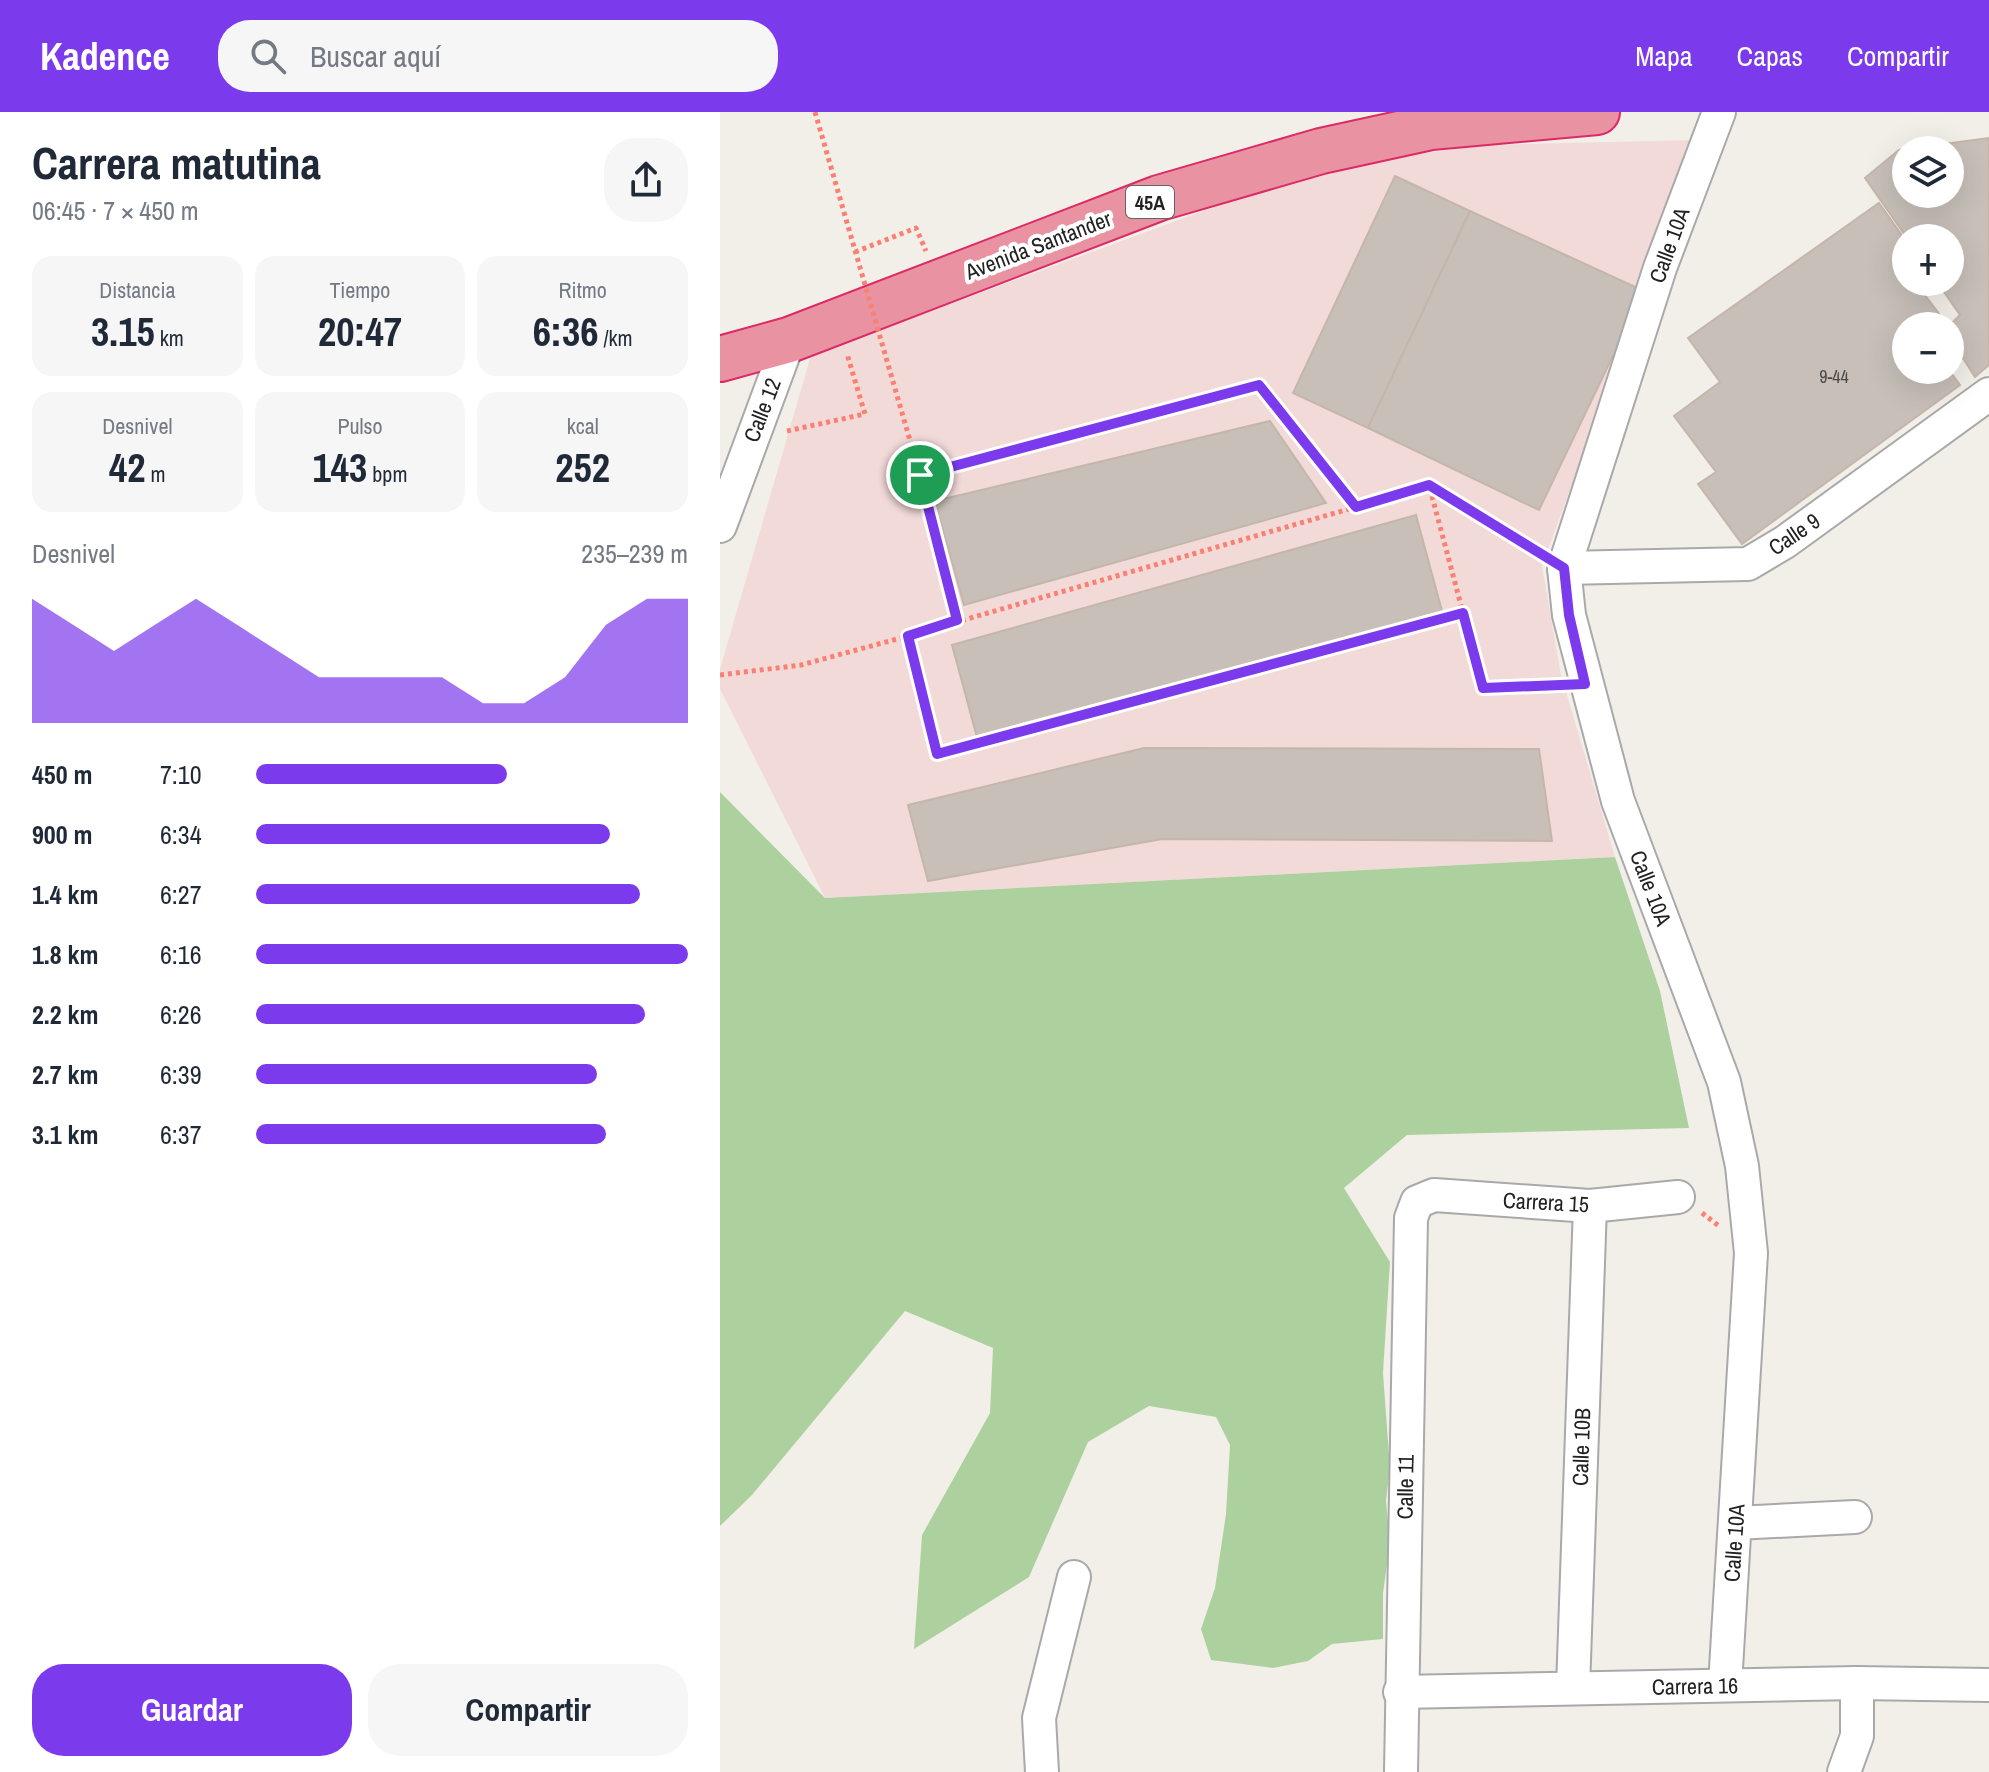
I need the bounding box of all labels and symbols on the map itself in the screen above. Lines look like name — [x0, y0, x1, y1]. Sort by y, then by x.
road number: 45A — [1126, 186, 1174, 218]
street label: Calle 10A — [1642, 202, 1697, 287]
street label: Avenida Santander — [960, 203, 1115, 287]
house number: 9-44 — [1819, 364, 1849, 389]
street label: Calle 12 — [736, 374, 788, 446]
pin — [886, 441, 954, 509]
street label: Calle 9 — [1762, 506, 1826, 562]
street label: Calle 10A — [1623, 846, 1679, 931]
street label: Carrera 15 — [1502, 1185, 1590, 1219]
street label: Calle 10B — [1565, 1407, 1597, 1487]
street label: Calle 11 — [1389, 1454, 1421, 1520]
street label: Calle 10A — [1716, 1502, 1752, 1583]
street label: Carrera 16 — [1652, 1670, 1738, 1702]

